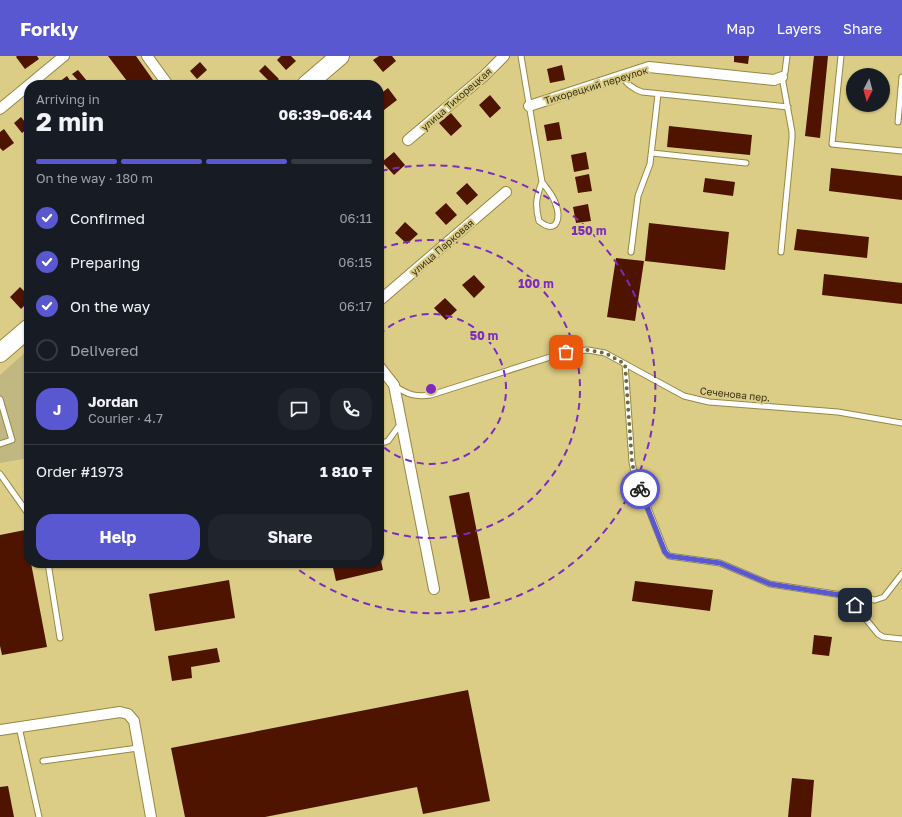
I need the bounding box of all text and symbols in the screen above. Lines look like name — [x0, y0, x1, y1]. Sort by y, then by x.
text: Forkly — [20, 17, 78, 40]
text: Map — [726, 20, 755, 37]
text: Layers — [777, 20, 821, 37]
text: Share — [843, 20, 882, 37]
street label: Тихорецкий переулок — [543, 63, 650, 107]
street label: улица Тихорецкая — [418, 65, 494, 133]
north arrow — [846, 68, 890, 112]
map controls — [846, 68, 890, 112]
text: Arriving in — [36, 91, 100, 107]
text: 06:39–06:44 — [278, 105, 372, 123]
text: 2 min — [36, 106, 104, 137]
text: On the way · 180 m — [36, 170, 153, 186]
icon: check — [36, 207, 58, 229]
text: Confirmed — [70, 209, 145, 227]
text: 06:11 — [340, 210, 372, 226]
street label: улица Парковая — [408, 216, 476, 278]
text: 150 m — [572, 223, 606, 238]
icon: check — [36, 251, 58, 273]
text: Preparing — [70, 253, 140, 271]
text: 06:15 — [338, 254, 372, 270]
text: 100 m — [518, 276, 554, 291]
icon: check — [36, 295, 58, 317]
text: On the way — [70, 297, 150, 315]
text: 06:17 — [339, 298, 372, 314]
text: 50 m — [470, 328, 498, 343]
pin — [549, 335, 583, 369]
text: Delivered — [70, 341, 138, 359]
icon: bag — [555, 341, 577, 363]
centre of rings — [424, 382, 438, 396]
street label: Сеченова пер. — [699, 384, 771, 404]
button: chat — [278, 388, 320, 430]
button: phone — [330, 388, 372, 430]
text: Jordan — [88, 392, 138, 410]
text: J — [53, 400, 61, 418]
text: Courier · 4.7 — [88, 410, 163, 426]
text: Order #1973 — [36, 462, 124, 480]
text: 1 810 ₸ — [320, 462, 372, 480]
courier — [620, 469, 660, 509]
icon: bike — [629, 478, 651, 500]
button: Help — [36, 514, 200, 560]
button: Share — [208, 514, 372, 560]
pin — [838, 588, 872, 622]
icon: home — [844, 594, 866, 616]

